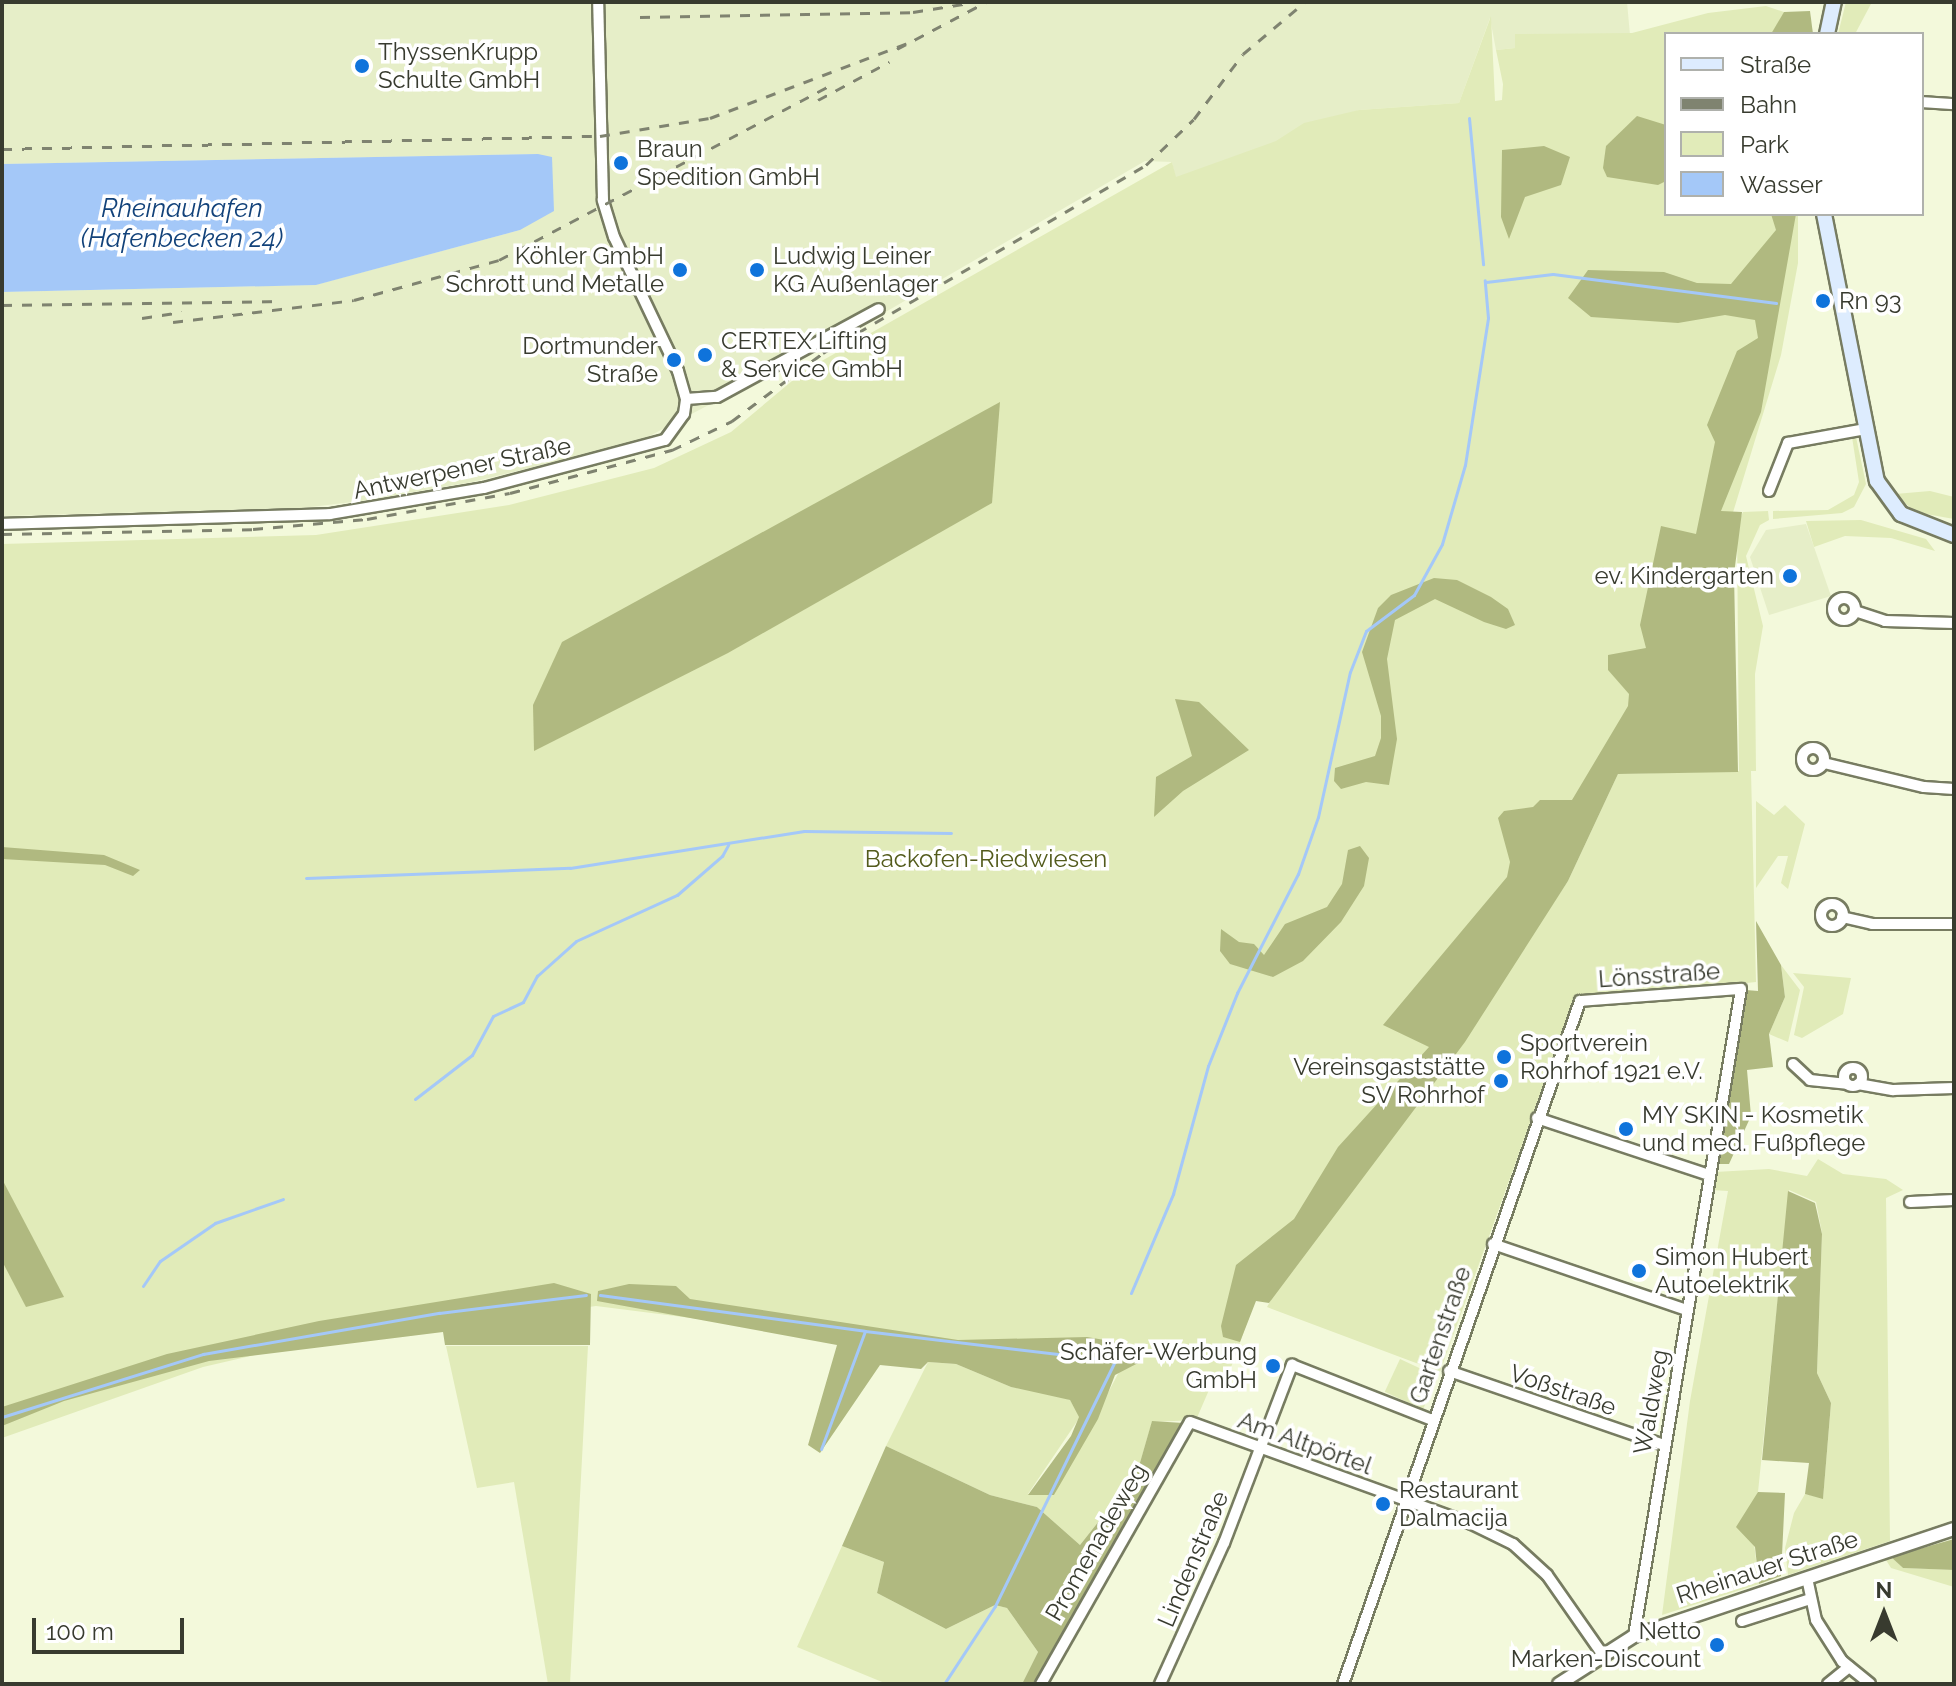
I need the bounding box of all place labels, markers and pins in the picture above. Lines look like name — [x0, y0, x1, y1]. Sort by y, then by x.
place label: ThyssenKrupp Schulte GmbH — [378, 38, 540, 94]
marker: ThyssenKrupp Schulte GmbH — [353, 57, 371, 75]
place label: Braun Spedition GmbH — [637, 135, 820, 191]
marker: Braun Spedition GmbH — [612, 154, 630, 172]
place label: Köhler GmbH Schrott und Metalle — [446, 242, 664, 298]
place label: Ludwig Leiner KG Außenlager — [773, 242, 939, 298]
marker: Köhler GmbH Schrott und Metalle — [671, 261, 689, 279]
marker: Ludwig Leiner KG Außenlager — [748, 261, 766, 279]
place label: Rn 93 — [1839, 287, 1902, 315]
marker: Rn 93 — [1814, 292, 1832, 310]
place label: CERTEX Lifting & Service GmbH — [721, 327, 903, 383]
place label: Dortmunder Straße — [522, 332, 658, 388]
marker: CERTEX Lifting & Service GmbH — [696, 346, 714, 364]
marker: Dortmunder Straße — [665, 351, 683, 369]
place label: ev. Kindergarten — [1594, 562, 1774, 590]
marker: ev. Kindergarten — [1781, 567, 1799, 585]
place label: Sportverein Rohrhof 1921 e.V. — [1520, 1029, 1703, 1085]
marker: Sportverein Rohrhof 1921 e.V. — [1495, 1048, 1513, 1066]
place label: Vereinsgaststätte SV Rohrhof — [1293, 1053, 1485, 1109]
marker: Vereinsgaststätte SV Rohrhof — [1492, 1072, 1510, 1090]
place label: MY SKIN - Kosmetik und med. Fußpflege — [1642, 1101, 1865, 1157]
marker: MY SKIN - Kosmetik und med. Fußpflege — [1617, 1120, 1635, 1138]
place label: Simon Hubert Autoelektrik — [1655, 1243, 1809, 1299]
marker: Simon Hubert Autoelektrik — [1630, 1262, 1648, 1280]
place label: Schäfer-Werbung GmbH — [1060, 1338, 1257, 1394]
marker: Schäfer-Werbung GmbH — [1264, 1357, 1282, 1375]
place label: Restaurant Dalmacija — [1399, 1476, 1519, 1532]
marker: Restaurant Dalmacija — [1374, 1495, 1392, 1513]
place label: Netto Marken-Discount — [1511, 1617, 1701, 1673]
marker: Netto Marken-Discount — [1708, 1636, 1726, 1654]

